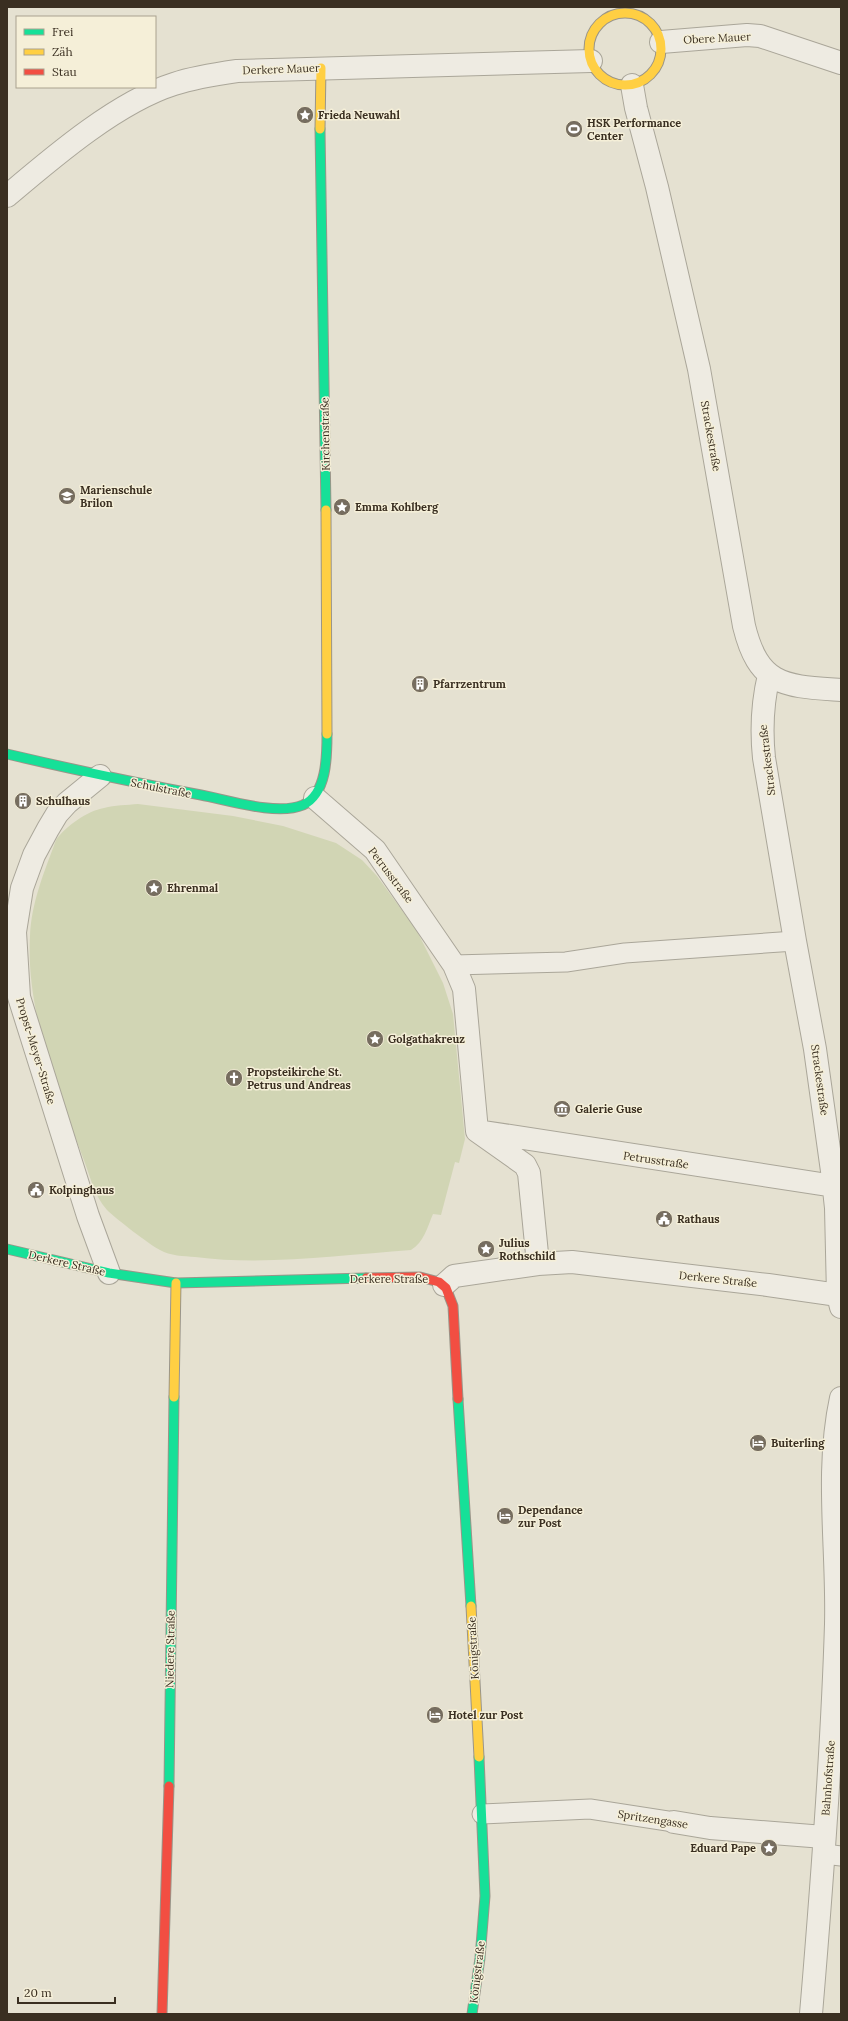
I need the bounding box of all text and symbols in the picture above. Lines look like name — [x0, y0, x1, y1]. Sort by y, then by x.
legend — [16, 16, 156, 88]
text: Frei — [52, 24, 73, 39]
street label: Obere Mauer — [683, 29, 751, 47]
text: Zäh — [52, 44, 73, 59]
street label: Derkere Mauer — [242, 61, 320, 77]
text: Stau — [52, 64, 77, 79]
place icon: Frieda Neuwahl — [295, 105, 315, 125]
place label: Frieda Neuwahl — [318, 108, 400, 122]
place label: HSK Performance Center — [587, 116, 681, 143]
sports icon: HSK Performance Center — [564, 119, 584, 139]
street label: Kirchenstraße — [317, 397, 333, 471]
street label: Strackestraße — [698, 400, 724, 473]
place label: Marienschule Brilon — [80, 483, 152, 510]
school or university icon: Marienschule Brilon — [57, 486, 77, 506]
place icon: Emma Kohlberg — [332, 497, 352, 517]
place label: Emma Kohlberg — [355, 500, 439, 514]
building icon: Pfarrzentrum — [410, 674, 430, 694]
place label: Pfarrzentrum — [433, 677, 506, 691]
street label: Strackestraße — [756, 724, 778, 796]
street label: Schulstraße — [130, 775, 193, 801]
building icon: Schulhaus — [13, 791, 33, 811]
place label: Schulhaus — [36, 794, 90, 808]
street label: Petrusstraße — [365, 844, 417, 906]
place icon: Ehrenmal — [144, 878, 164, 898]
place label: Ehrenmal — [167, 881, 219, 895]
street label: Propst-Meyer-Straße — [13, 996, 59, 1106]
place icon: Golgathakreuz — [365, 1029, 385, 1049]
place label: Golgathakreuz — [388, 1032, 465, 1046]
street label: Strackestraße — [808, 1044, 832, 1116]
place label: Propsteikirche St. Petrus und Andreas — [247, 1065, 351, 1092]
church icon: Propsteikirche St. Petrus und Andreas — [224, 1068, 244, 1088]
museum icon: Galerie Guse — [552, 1099, 572, 1119]
place label: Galerie Guse — [575, 1102, 643, 1116]
street label: Petrusstraße — [622, 1148, 690, 1172]
public building icon: Kolpinghaus — [26, 1180, 46, 1200]
place label: Kolpinghaus — [49, 1183, 114, 1197]
public building icon: Rathaus — [654, 1209, 674, 1229]
place label: Rathaus — [677, 1212, 720, 1226]
place label: Julius Rothschild — [499, 1236, 556, 1263]
place icon: Julius Rothschild — [476, 1239, 496, 1259]
street label: Derkere Straße — [27, 1247, 107, 1279]
street label: Derkere Straße — [678, 1268, 758, 1290]
street label: Derkere Straße — [350, 1272, 428, 1286]
hotel icon: Buiterling — [748, 1433, 768, 1453]
place label: Buiterling — [771, 1436, 825, 1450]
place label: Dependance zur Post — [518, 1503, 583, 1530]
hotel icon: Dependance zur Post — [495, 1506, 515, 1526]
street label: Niedere Straße — [162, 1610, 178, 1688]
street label: Königstraße — [464, 1616, 482, 1680]
hotel icon: Hotel zur Post — [425, 1705, 445, 1725]
place label: Hotel zur Post — [448, 1708, 524, 1722]
street label: Bahnhofstraße — [818, 1740, 838, 1816]
street label: Spritzengasse — [617, 1807, 689, 1831]
place icon: Eduard Pape — [759, 1838, 779, 1858]
place label: Eduard Pape — [690, 1841, 756, 1855]
street label: Königstraße — [466, 1940, 488, 2004]
scale bar — [18, 1979, 115, 2005]
text: 20 m — [24, 1985, 52, 2000]

